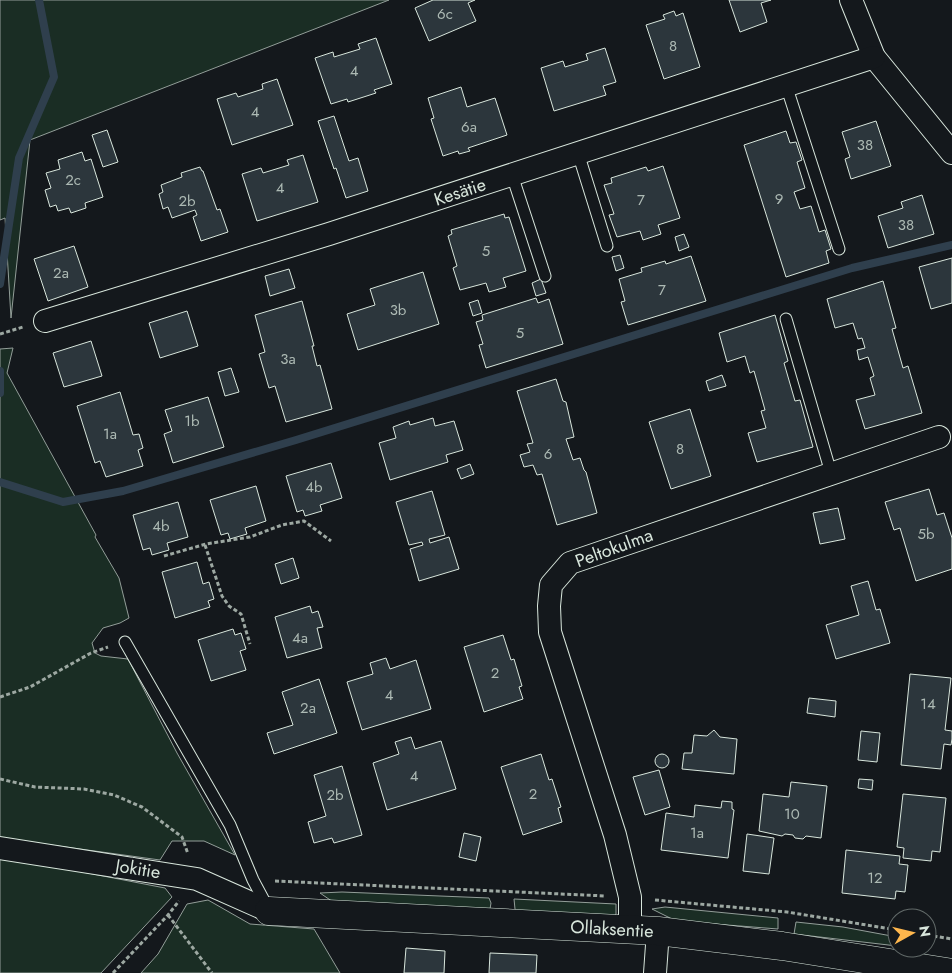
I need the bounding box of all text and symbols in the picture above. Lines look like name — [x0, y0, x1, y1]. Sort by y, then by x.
house number: 6c — [437, 3, 453, 25]
house number: 8 — [669, 35, 677, 57]
house number: 4 — [350, 60, 359, 82]
house number: 4 — [251, 101, 260, 123]
house number: 6a — [461, 116, 477, 138]
house number: 38 — [857, 134, 873, 156]
house number: 2c — [65, 169, 81, 191]
street label: Kesätie — [431, 171, 489, 213]
house number: 4 — [276, 177, 285, 199]
house number: 9 — [775, 188, 783, 210]
house number: 7 — [637, 189, 645, 211]
house number: 2b — [178, 190, 196, 212]
house number: 38 — [898, 214, 914, 236]
house number: 5 — [482, 240, 490, 262]
house number: 2a — [53, 262, 69, 284]
house number: 7 — [658, 279, 666, 301]
house number: 3b — [390, 299, 407, 321]
house number: 5 — [516, 322, 524, 344]
house number: 3a — [280, 348, 296, 370]
house number: 1b — [184, 410, 200, 432]
house number: 1a — [103, 423, 117, 445]
house number: 8 — [676, 438, 684, 460]
house number: 6 — [544, 443, 552, 465]
house number: 4b — [305, 476, 323, 498]
house number: 4b — [152, 515, 170, 537]
street label: Peltokulma — [572, 522, 656, 574]
house number: 5b — [917, 523, 935, 545]
house number: 4a — [292, 627, 308, 649]
house number: 2 — [491, 662, 499, 684]
house number: 4 — [385, 684, 394, 706]
house number: 14 — [920, 693, 936, 715]
house number: 2a — [300, 697, 316, 719]
house number: 4 — [410, 765, 419, 787]
house number: 2 — [529, 783, 537, 805]
house number: 2b — [326, 784, 344, 806]
house number: 10 — [784, 803, 800, 825]
house number: 1a — [690, 822, 704, 844]
street label: Jokitie — [112, 852, 162, 885]
house number: 12 — [867, 867, 883, 889]
north arrow — [887, 908, 937, 958]
street label: Ollaksentie — [570, 914, 654, 944]
text: N — [914, 924, 936, 938]

